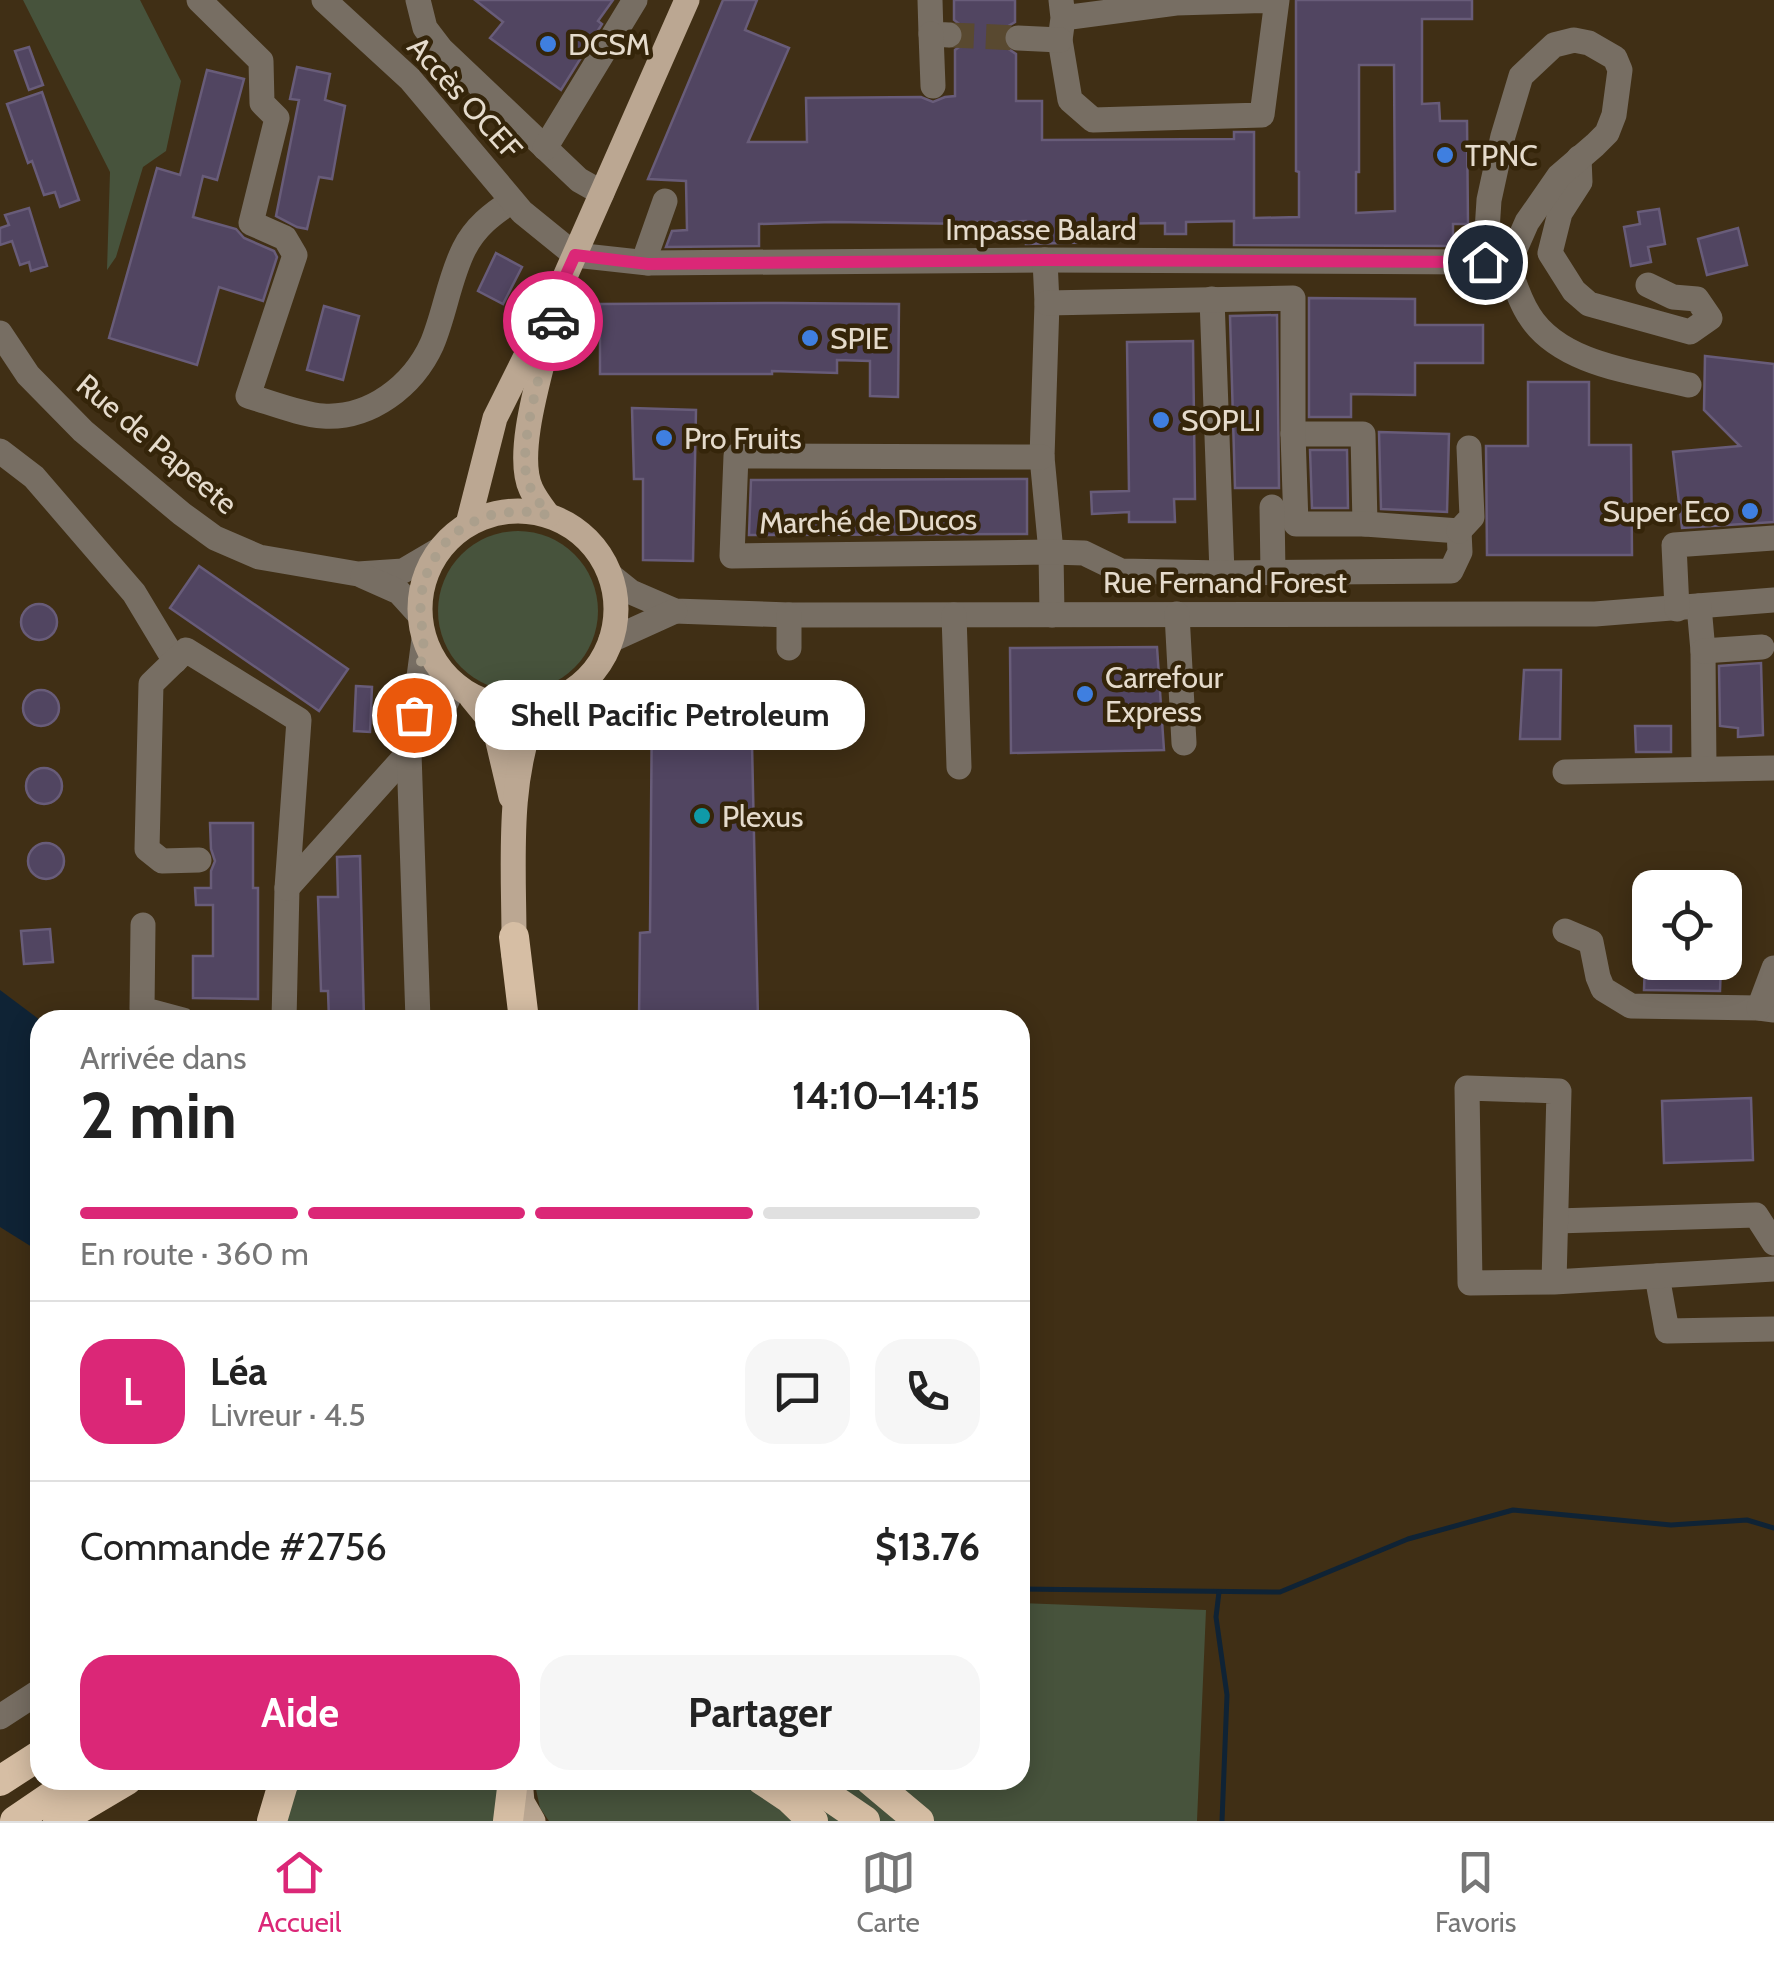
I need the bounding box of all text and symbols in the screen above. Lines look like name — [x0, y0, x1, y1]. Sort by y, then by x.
place label: DCSM — [568, 26, 650, 63]
street label: Accès OCEF — [400, 29, 530, 168]
marker: DCSM — [537, 33, 559, 55]
place label: TPNC — [1465, 137, 1538, 174]
marker: TPNC — [1434, 144, 1456, 166]
street label: Impasse Balard — [945, 211, 1137, 248]
pin — [1443, 220, 1528, 305]
icon: home — [1458, 235, 1513, 290]
courier — [503, 271, 603, 371]
icon: car — [526, 294, 581, 349]
place label: SPIE — [830, 320, 889, 357]
marker: SPIE — [799, 327, 821, 349]
street label: Rue de Papeete — [69, 366, 245, 522]
place label: SOPLI — [1181, 402, 1261, 439]
marker: SOPLI — [1150, 409, 1172, 431]
place label: Pro Fruits — [684, 420, 802, 457]
marker: Pro Fruits — [653, 427, 675, 449]
place label: Super Eco — [1603, 493, 1730, 530]
marker: Super Eco — [1739, 500, 1761, 522]
street label: Marché de Ducos — [759, 501, 977, 541]
street label: Rue Fernand Forest — [1103, 564, 1347, 601]
place label: Carrefour Express — [1105, 659, 1224, 730]
pin — [372, 673, 457, 758]
callout: Shell Pacific Petroleum — [474, 680, 864, 750]
marker: Carrefour Express — [1074, 683, 1096, 705]
icon: bag — [387, 688, 442, 743]
text: Shell Pacific Petroleum — [511, 695, 829, 734]
place label: Plexus — [722, 798, 804, 835]
marker: Plexus — [691, 805, 713, 827]
map controls — [1632, 870, 1742, 980]
button: locate — [1632, 870, 1742, 980]
text: Arrivée dans — [80, 1038, 246, 1077]
text: 14:10–14:15 — [792, 1072, 980, 1119]
text: 2 min — [80, 1075, 237, 1154]
text: En route · 360 m — [80, 1234, 309, 1273]
button: chat — [745, 1339, 850, 1444]
button: phone — [875, 1339, 980, 1444]
text: Léa — [210, 1348, 267, 1395]
text: L — [123, 1368, 142, 1415]
text: Livreur · 4.5 — [210, 1395, 366, 1434]
text: Commande #2756 — [80, 1523, 387, 1570]
text: $13.76 — [875, 1523, 980, 1570]
button: Aide — [80, 1655, 520, 1770]
button: Partager — [540, 1655, 980, 1770]
tab: Accueil — [258, 1845, 341, 1939]
tab: Carte — [857, 1845, 920, 1939]
tab: Favoris — [1435, 1845, 1516, 1939]

